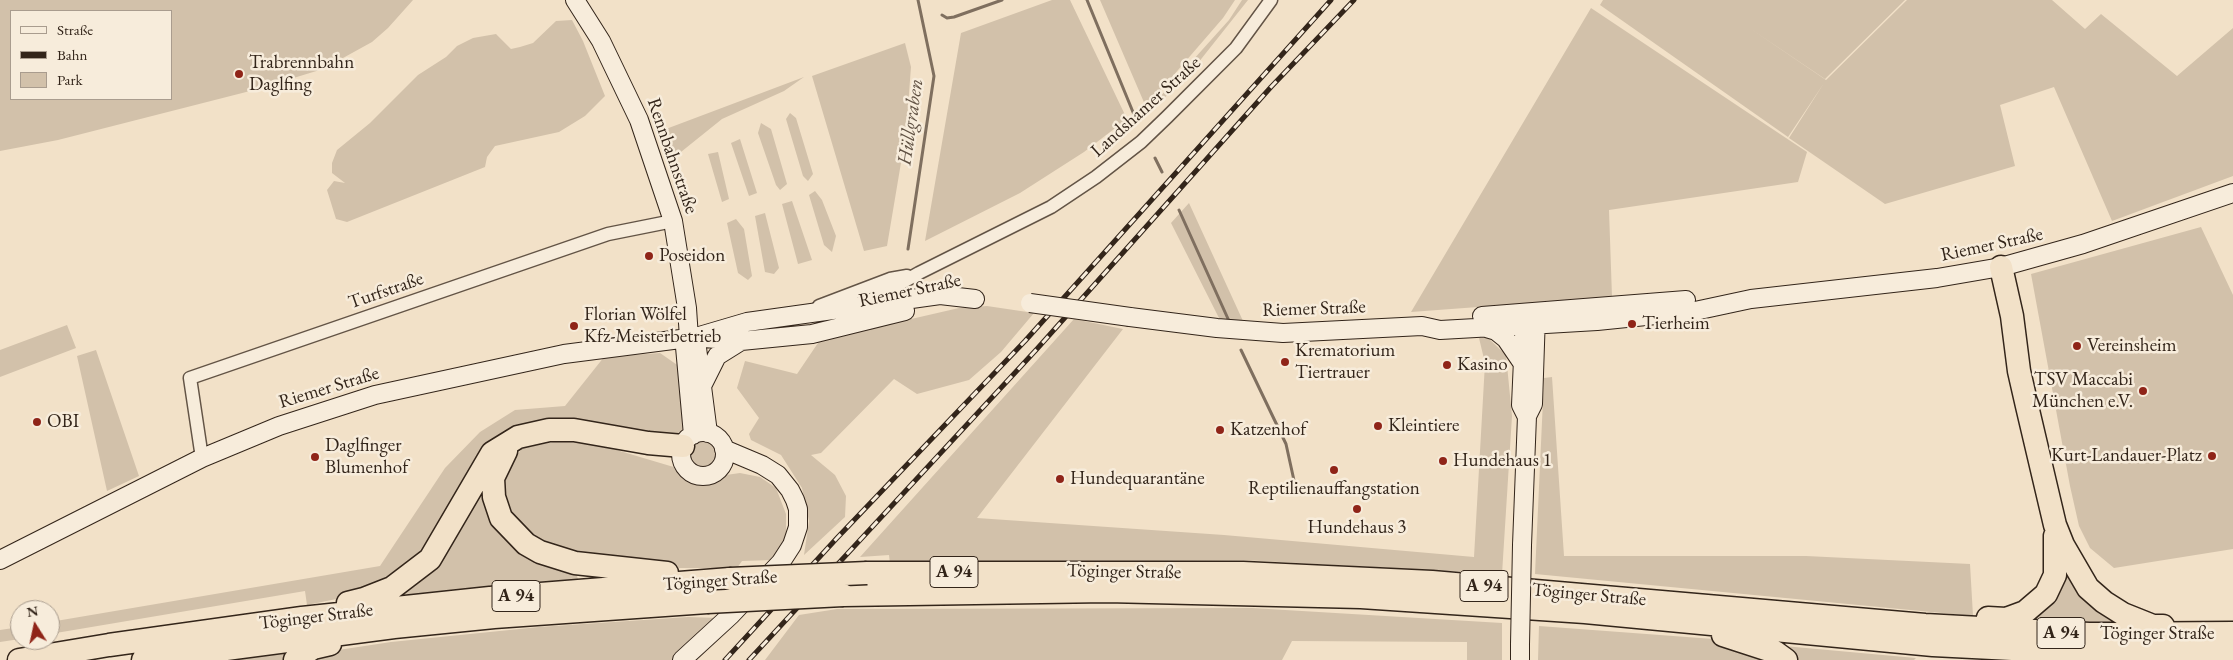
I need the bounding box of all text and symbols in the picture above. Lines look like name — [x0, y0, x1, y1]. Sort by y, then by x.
legend — [10, 10, 172, 100]
text: Straße — [57, 20, 93, 39]
text: Bahn — [57, 45, 87, 64]
place label: Trabrennbahn Daglfing — [249, 52, 354, 96]
street label: Landshamer Straße — [1086, 52, 1206, 162]
marker: Trabrennbahn Daglfing — [233, 68, 245, 80]
text: Park — [57, 70, 83, 89]
water label: Hüllgraben — [893, 77, 929, 167]
street label: Rennbahnstraße — [642, 95, 702, 217]
street label: Riemer Straße — [1939, 223, 2045, 267]
place label: Poseidon — [659, 245, 725, 267]
marker: Poseidon — [643, 250, 655, 262]
street label: Turfstraße — [345, 268, 427, 314]
street label: Riemer Straße — [857, 269, 963, 313]
street label: Riemer Straße — [1262, 296, 1366, 322]
place label: Florian Wölfel Kfz-Meisterbetrieb — [584, 304, 721, 348]
place label: Tierheim — [1642, 313, 1710, 335]
marker: Tierheim — [1626, 318, 1638, 330]
marker: Florian Wölfel Kfz-Meisterbetrieb — [568, 320, 580, 332]
place label: Vereinsheim — [2087, 335, 2176, 357]
place label: Krematorium Tiertrauer — [1295, 340, 1395, 384]
marker: Vereinsheim — [2071, 340, 2083, 352]
place label: Kasino — [1457, 354, 1508, 376]
marker: Krematorium Tiertrauer — [1279, 356, 1291, 368]
marker: Kasino — [1441, 359, 1453, 371]
street label: Riemer Straße — [276, 362, 382, 414]
place label: TSV Maccabi München e.V. — [2032, 369, 2133, 413]
marker: TSV Maccabi München e.V. — [2137, 385, 2149, 397]
place label: OBI — [47, 411, 79, 433]
place label: Kleintiere — [1388, 415, 1459, 437]
marker: OBI — [31, 416, 43, 428]
place label: Katzenhof — [1230, 419, 1306, 441]
marker: Kleintiere — [1372, 420, 1384, 432]
marker: Katzenhof — [1214, 424, 1226, 436]
place label: Daglfinger Blumenhof — [325, 435, 408, 479]
place label: Kurt-Landauer-Platz — [2051, 445, 2202, 467]
place label: Hundehaus 1 — [1453, 450, 1552, 472]
marker: Kurt-Landauer-Platz — [2206, 450, 2218, 462]
marker: Daglfinger Blumenhof — [309, 451, 321, 463]
marker: Hundehaus 1 — [1437, 455, 1449, 467]
marker: Reptilienauffangstation — [1328, 464, 1340, 476]
place label: Hundequarantäne — [1070, 468, 1205, 490]
marker: Hundequarantäne — [1054, 473, 1066, 485]
place label: Reptilienauffangstation — [1248, 478, 1420, 500]
marker: Hundehaus 3 — [1351, 503, 1363, 515]
place label: Hundehaus 3 — [1308, 517, 1406, 539]
road number: A 94 — [930, 556, 978, 588]
street label: Töginger Straße — [1066, 560, 1182, 584]
street label: Töginger Straße — [662, 566, 778, 596]
road number: A 94 — [1460, 570, 1508, 602]
street label: Töginger Straße — [1531, 579, 1647, 611]
road number: A 94 — [492, 580, 540, 612]
street label: Töginger Straße — [258, 599, 374, 635]
north arrow — [10, 600, 60, 650]
text: N — [25, 601, 40, 621]
road number: A 94 — [2037, 618, 2085, 648]
street label: Töginger Straße — [2100, 623, 2214, 645]

